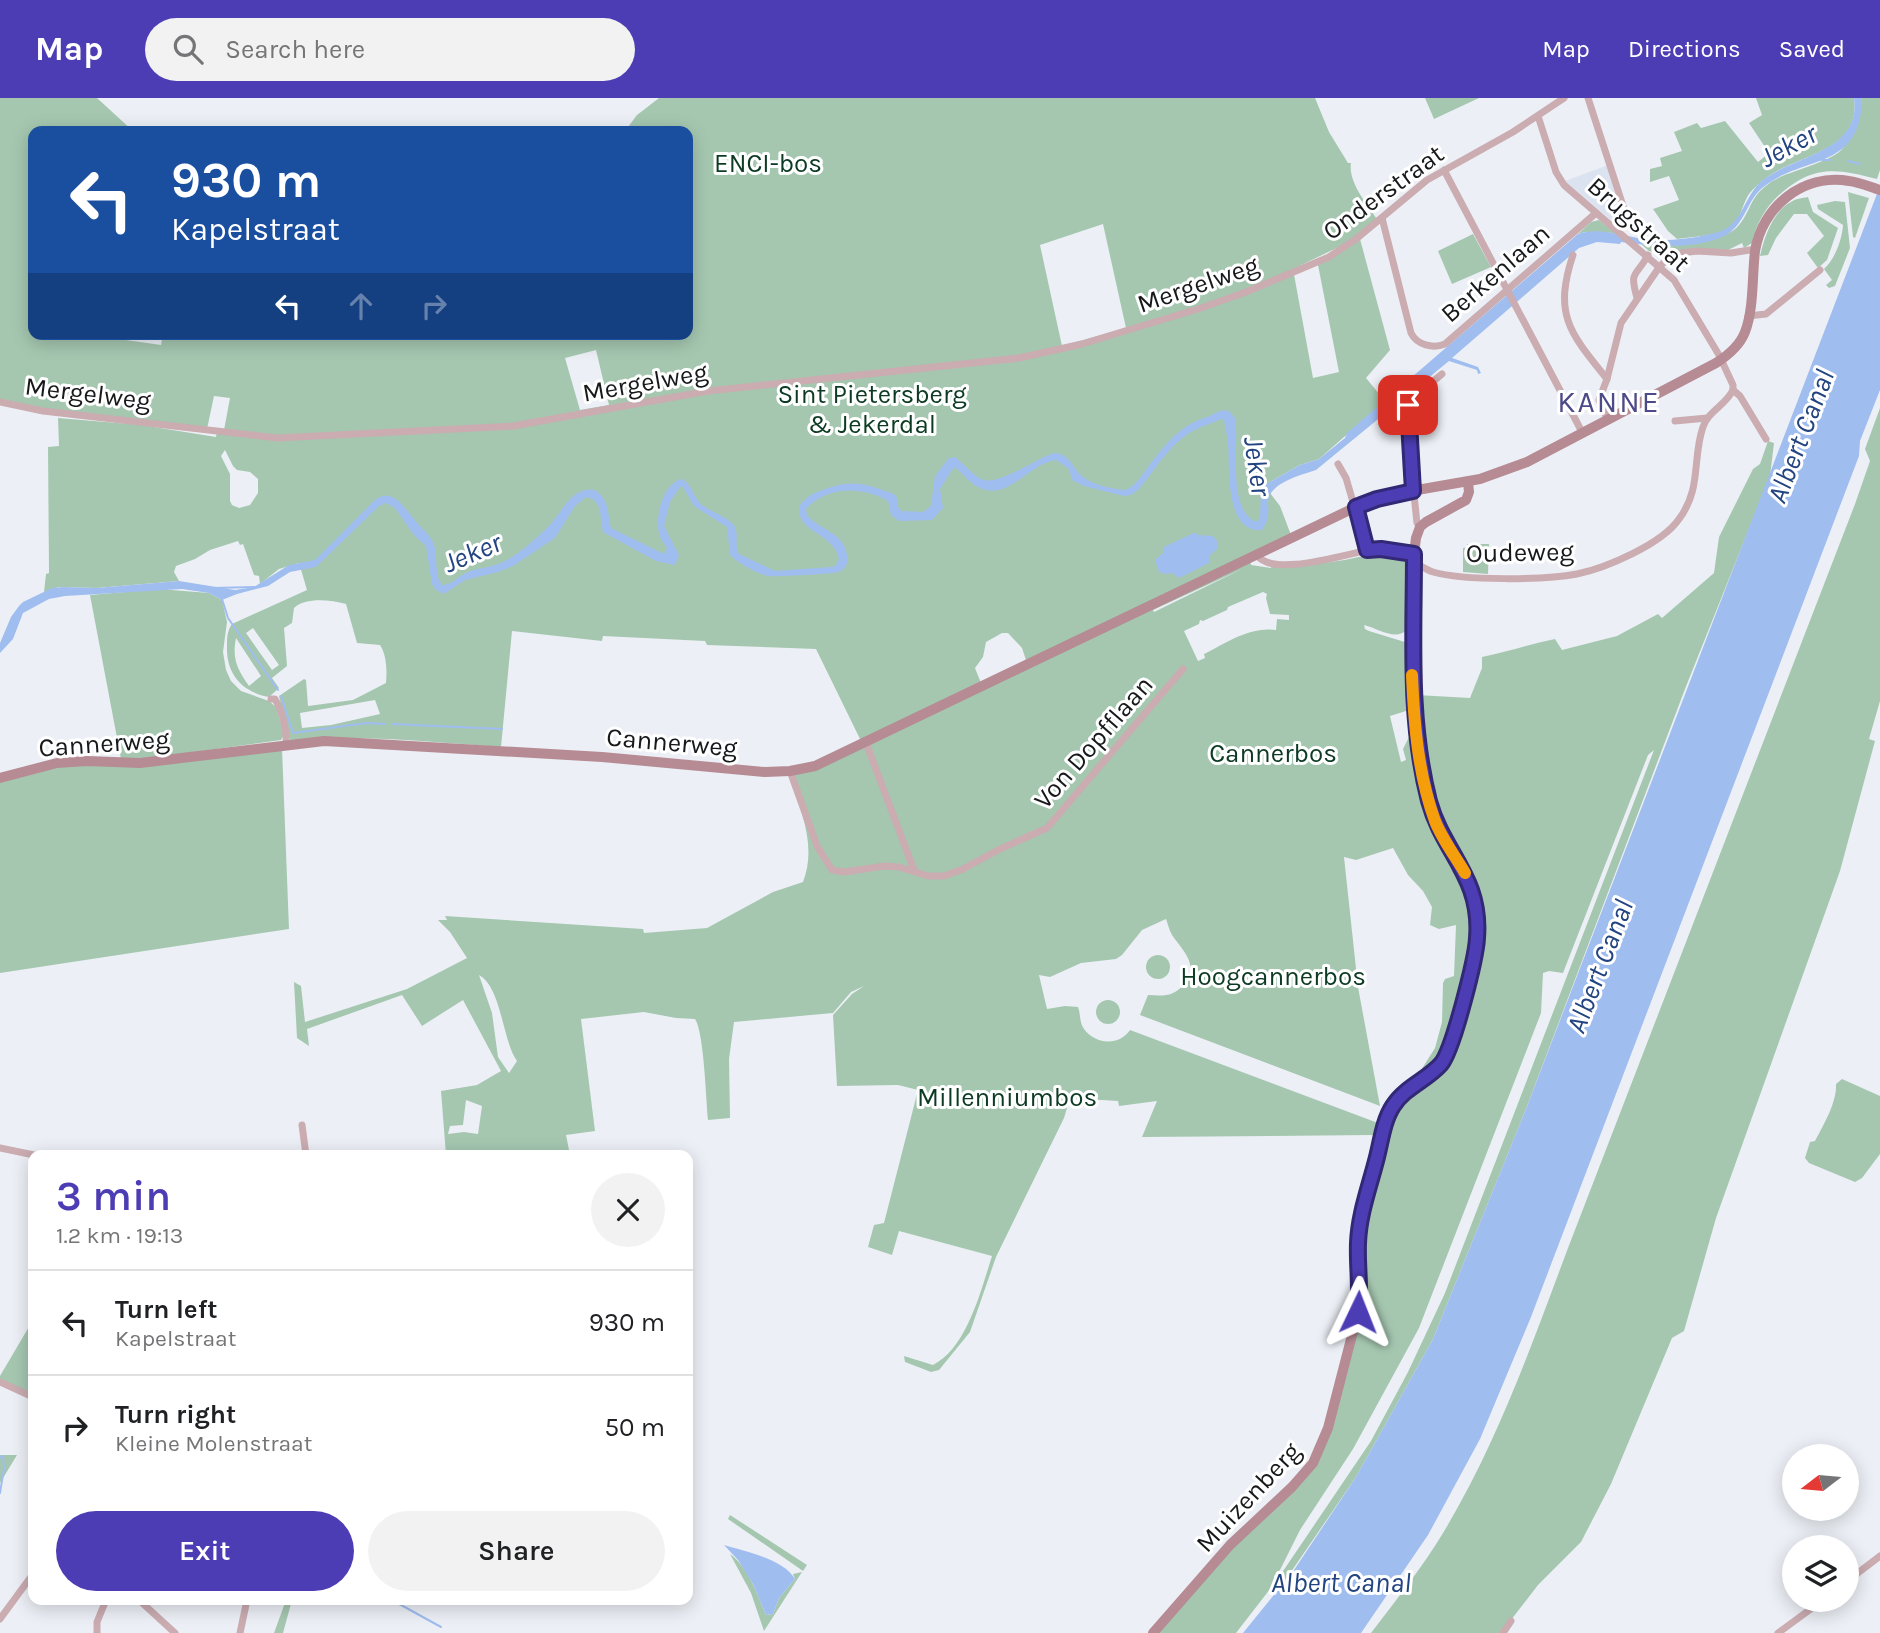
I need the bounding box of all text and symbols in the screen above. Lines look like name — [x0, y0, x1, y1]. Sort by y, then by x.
search box — [145, 18, 635, 81]
text: Map — [35, 30, 103, 68]
icon: search — [169, 30, 207, 68]
text: Search here — [225, 34, 365, 65]
text: Map — [1542, 35, 1590, 63]
text: Directions — [1628, 35, 1741, 63]
text: Saved — [1779, 35, 1845, 63]
water label: Jeker — [1754, 116, 1824, 174]
street label: Onderstraat — [1317, 138, 1450, 247]
park label: ENCI-bos — [714, 148, 822, 179]
text: 930 m — [171, 152, 321, 209]
icon: left — [56, 154, 147, 245]
street label: Brugstraat — [1581, 170, 1696, 279]
text: Kapelstraat — [171, 211, 340, 248]
street label: Berkenlaan — [1435, 218, 1556, 329]
street label: Mergelweg — [1133, 249, 1263, 320]
icon: left — [269, 287, 307, 325]
icon: ahead — [342, 287, 380, 325]
icon: right — [415, 287, 453, 325]
street label: Mergelweg — [580, 356, 710, 409]
water label: Albert Canal — [1760, 365, 1841, 508]
street label: Mergelweg — [23, 370, 153, 417]
pin — [1378, 375, 1438, 435]
park label: Sint Pietersberg & Jekerdal — [777, 379, 967, 440]
district label: KANNE — [1557, 384, 1661, 420]
icon: arrive — [1389, 386, 1427, 424]
water label: Jeker — [1237, 434, 1278, 499]
water label: Jeker — [438, 525, 508, 579]
street label: Oudeweg — [1466, 536, 1575, 569]
street label: Von Dopfflaan — [1027, 670, 1159, 815]
street label: Cannerweg — [605, 721, 739, 764]
street label: Cannerweg — [37, 723, 171, 764]
park label: Cannerbos — [1209, 738, 1337, 769]
water label: Albert Canal — [1559, 895, 1640, 1038]
park label: Hoogcannerbos — [1180, 961, 1366, 992]
park label: Millenniumbos — [917, 1082, 1097, 1113]
text: 3 min — [56, 1171, 171, 1221]
button: close — [591, 1173, 665, 1247]
text: 1.2 km · 19:13 — [56, 1222, 183, 1249]
position arrow — [1321, 1275, 1395, 1349]
text: Turn left — [115, 1294, 217, 1325]
icon: left — [56, 1304, 94, 1342]
text: 930 m — [589, 1307, 665, 1338]
text: Kapelstraat — [115, 1325, 236, 1352]
text: Turn right — [115, 1399, 236, 1430]
icon: right — [56, 1409, 94, 1447]
text: 50 m — [604, 1412, 665, 1443]
text: Kleine Molenstraat — [115, 1430, 312, 1457]
street label: Muizenberg — [1190, 1436, 1307, 1559]
north arrow — [1782, 1444, 1858, 1521]
map controls — [1782, 1444, 1859, 1612]
button: Exit — [56, 1511, 354, 1591]
button: Share — [368, 1511, 665, 1591]
button: layers — [1782, 1535, 1859, 1612]
water label: Albert Canal — [1271, 1566, 1411, 1599]

